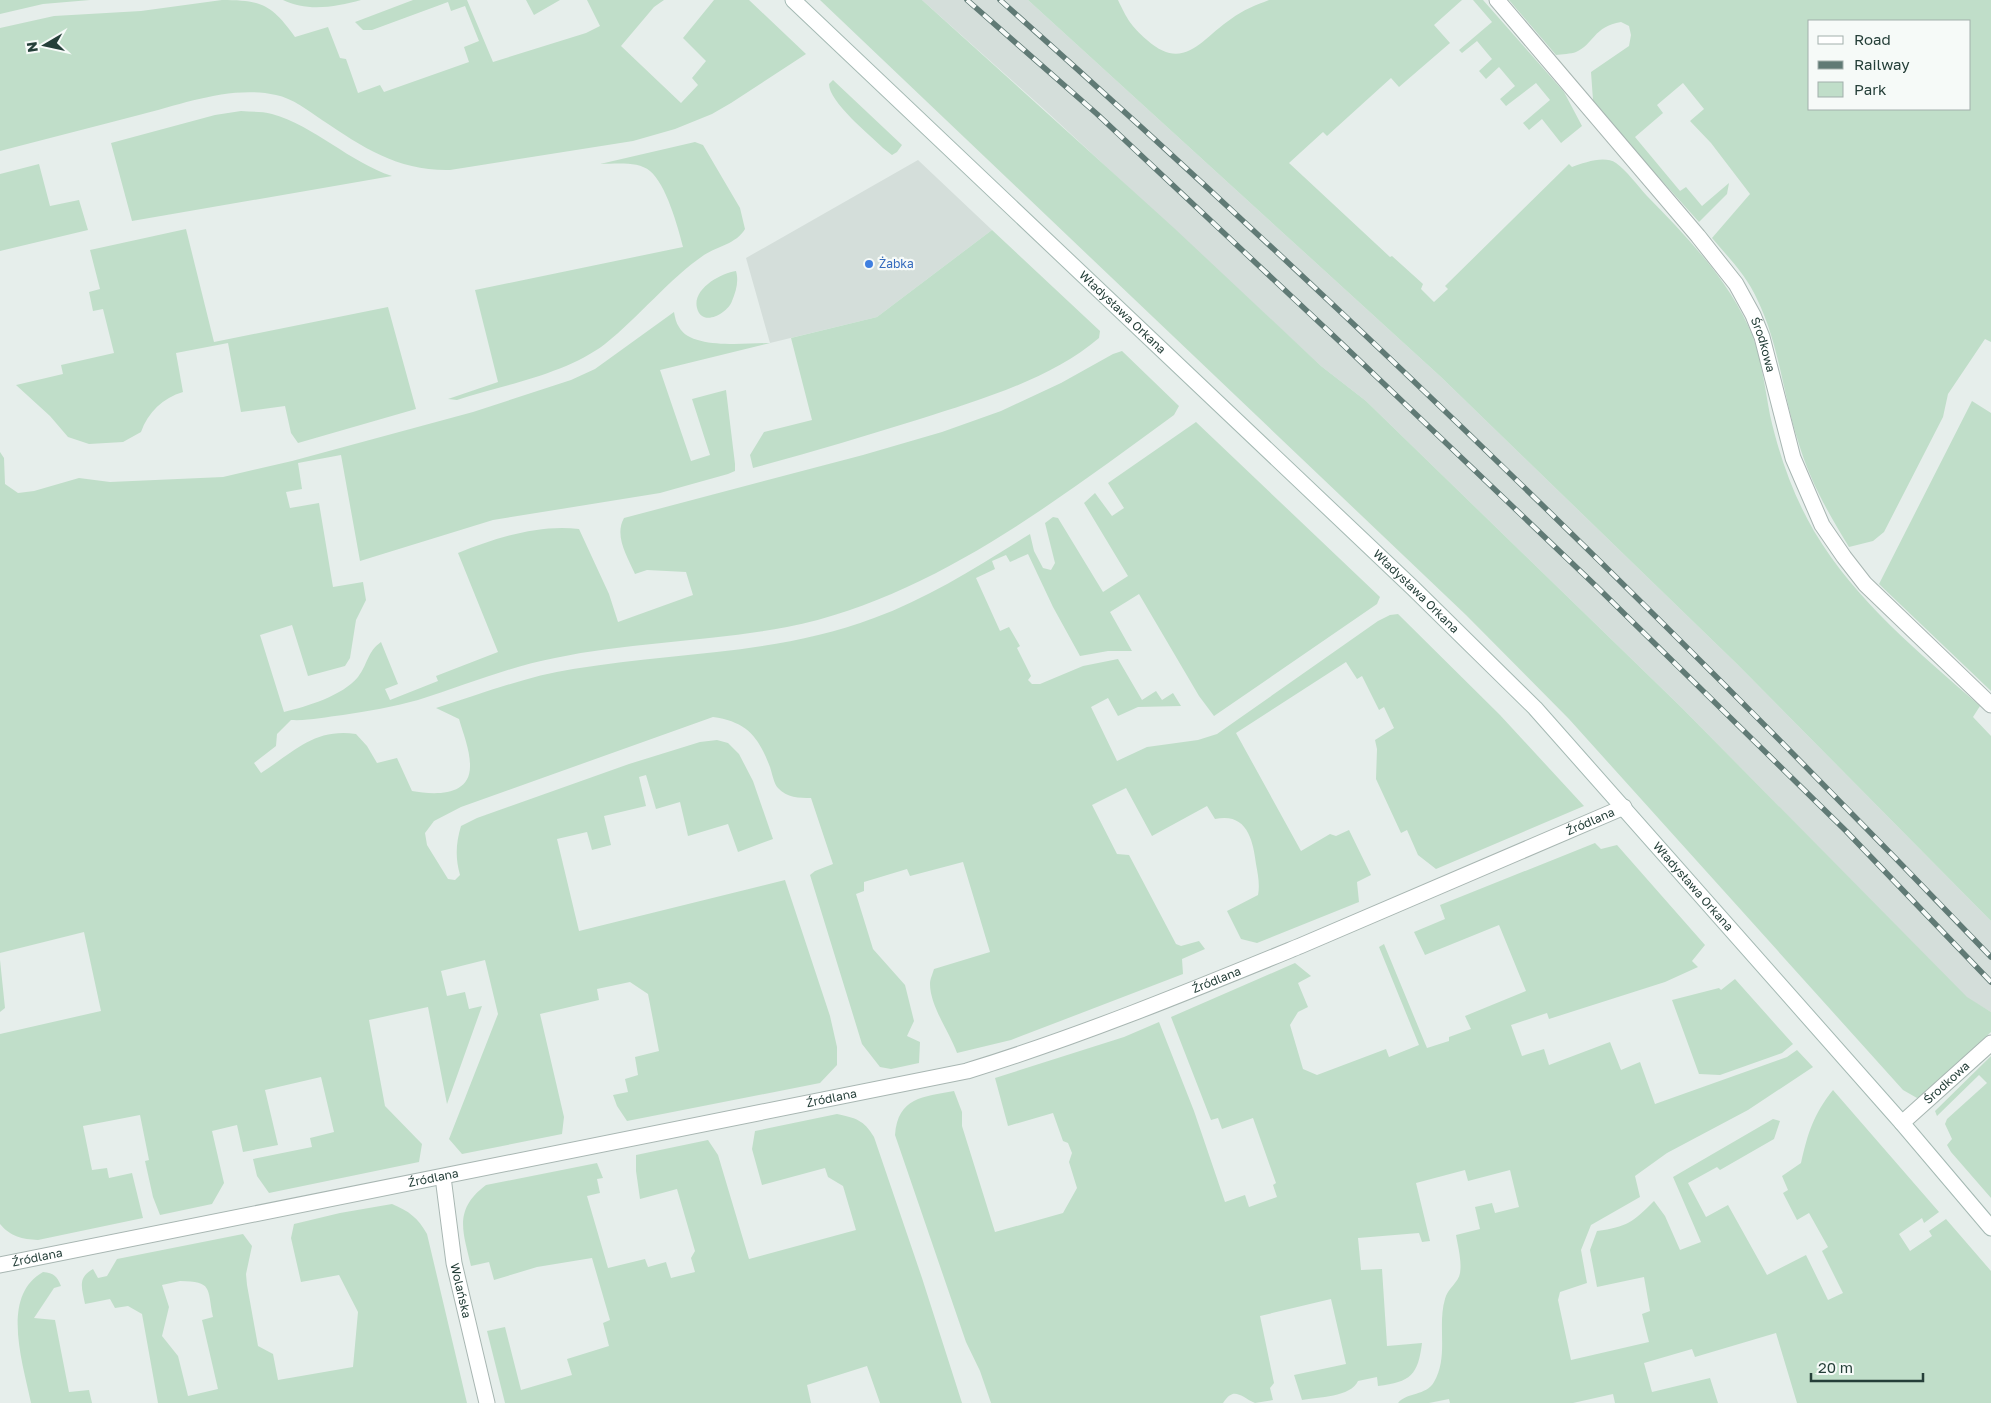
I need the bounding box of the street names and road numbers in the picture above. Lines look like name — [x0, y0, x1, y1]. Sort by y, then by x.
street label: Władysława Orkana — [1076, 267, 1169, 357]
street label: Środkowa — [1748, 315, 1779, 374]
street label: Władysława Orkana — [1370, 546, 1462, 636]
street label: Źródlana — [1564, 804, 1617, 838]
street label: Władysława Orkana — [1650, 839, 1737, 934]
street label: Źródlana — [1190, 963, 1243, 996]
street label: Środkowa — [1920, 1058, 1972, 1107]
street label: Źródlana — [805, 1085, 858, 1110]
street label: Źródlana — [407, 1165, 460, 1190]
street label: Źródlana — [11, 1245, 64, 1269]
street label: Wolańska — [447, 1261, 475, 1319]

